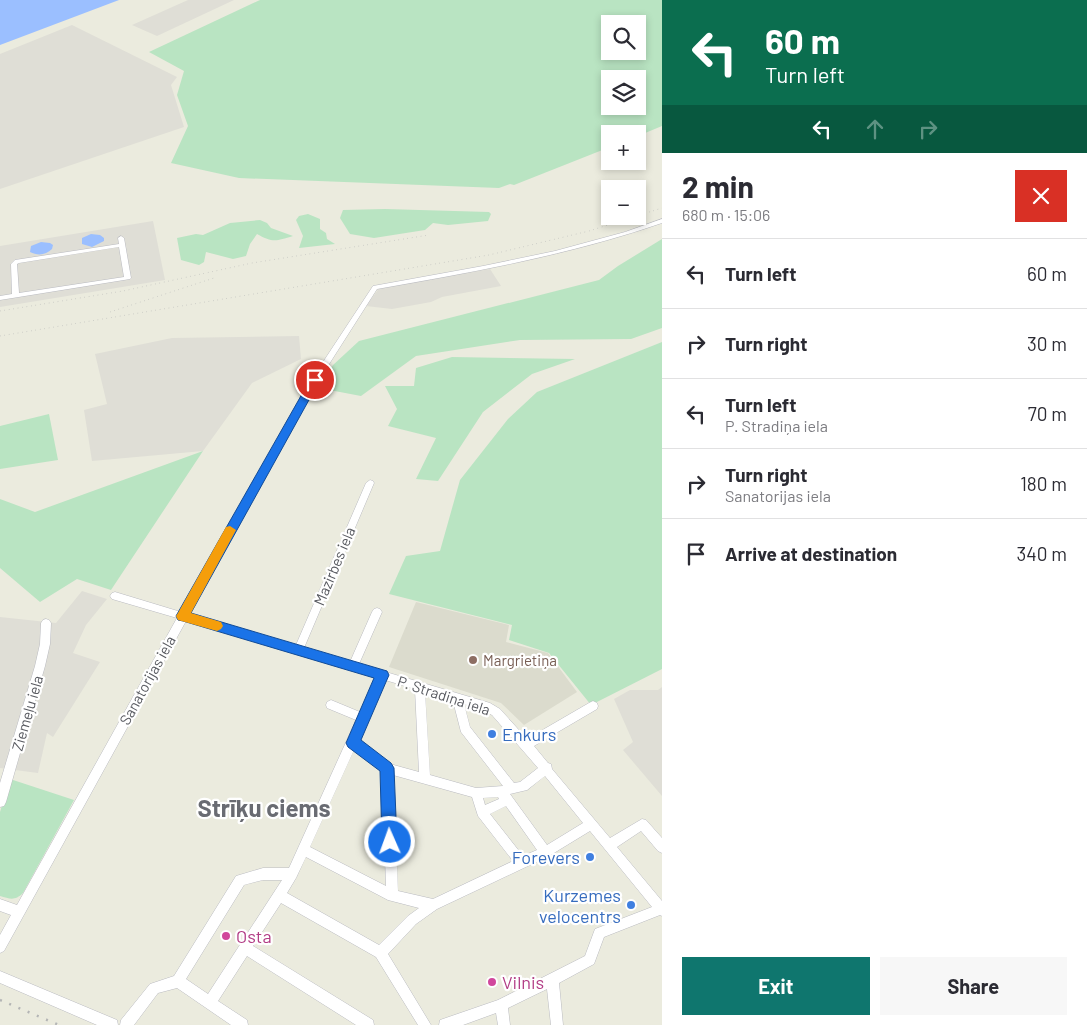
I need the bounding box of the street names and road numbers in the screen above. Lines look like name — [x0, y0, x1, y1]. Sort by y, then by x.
street label: Mazirbes iela — [309, 524, 359, 608]
street label: Sanatorijas iela — [115, 632, 179, 728]
street label: P. Stradiņa iela — [395, 672, 493, 718]
street label: Ziemeļu iela — [8, 673, 46, 753]

